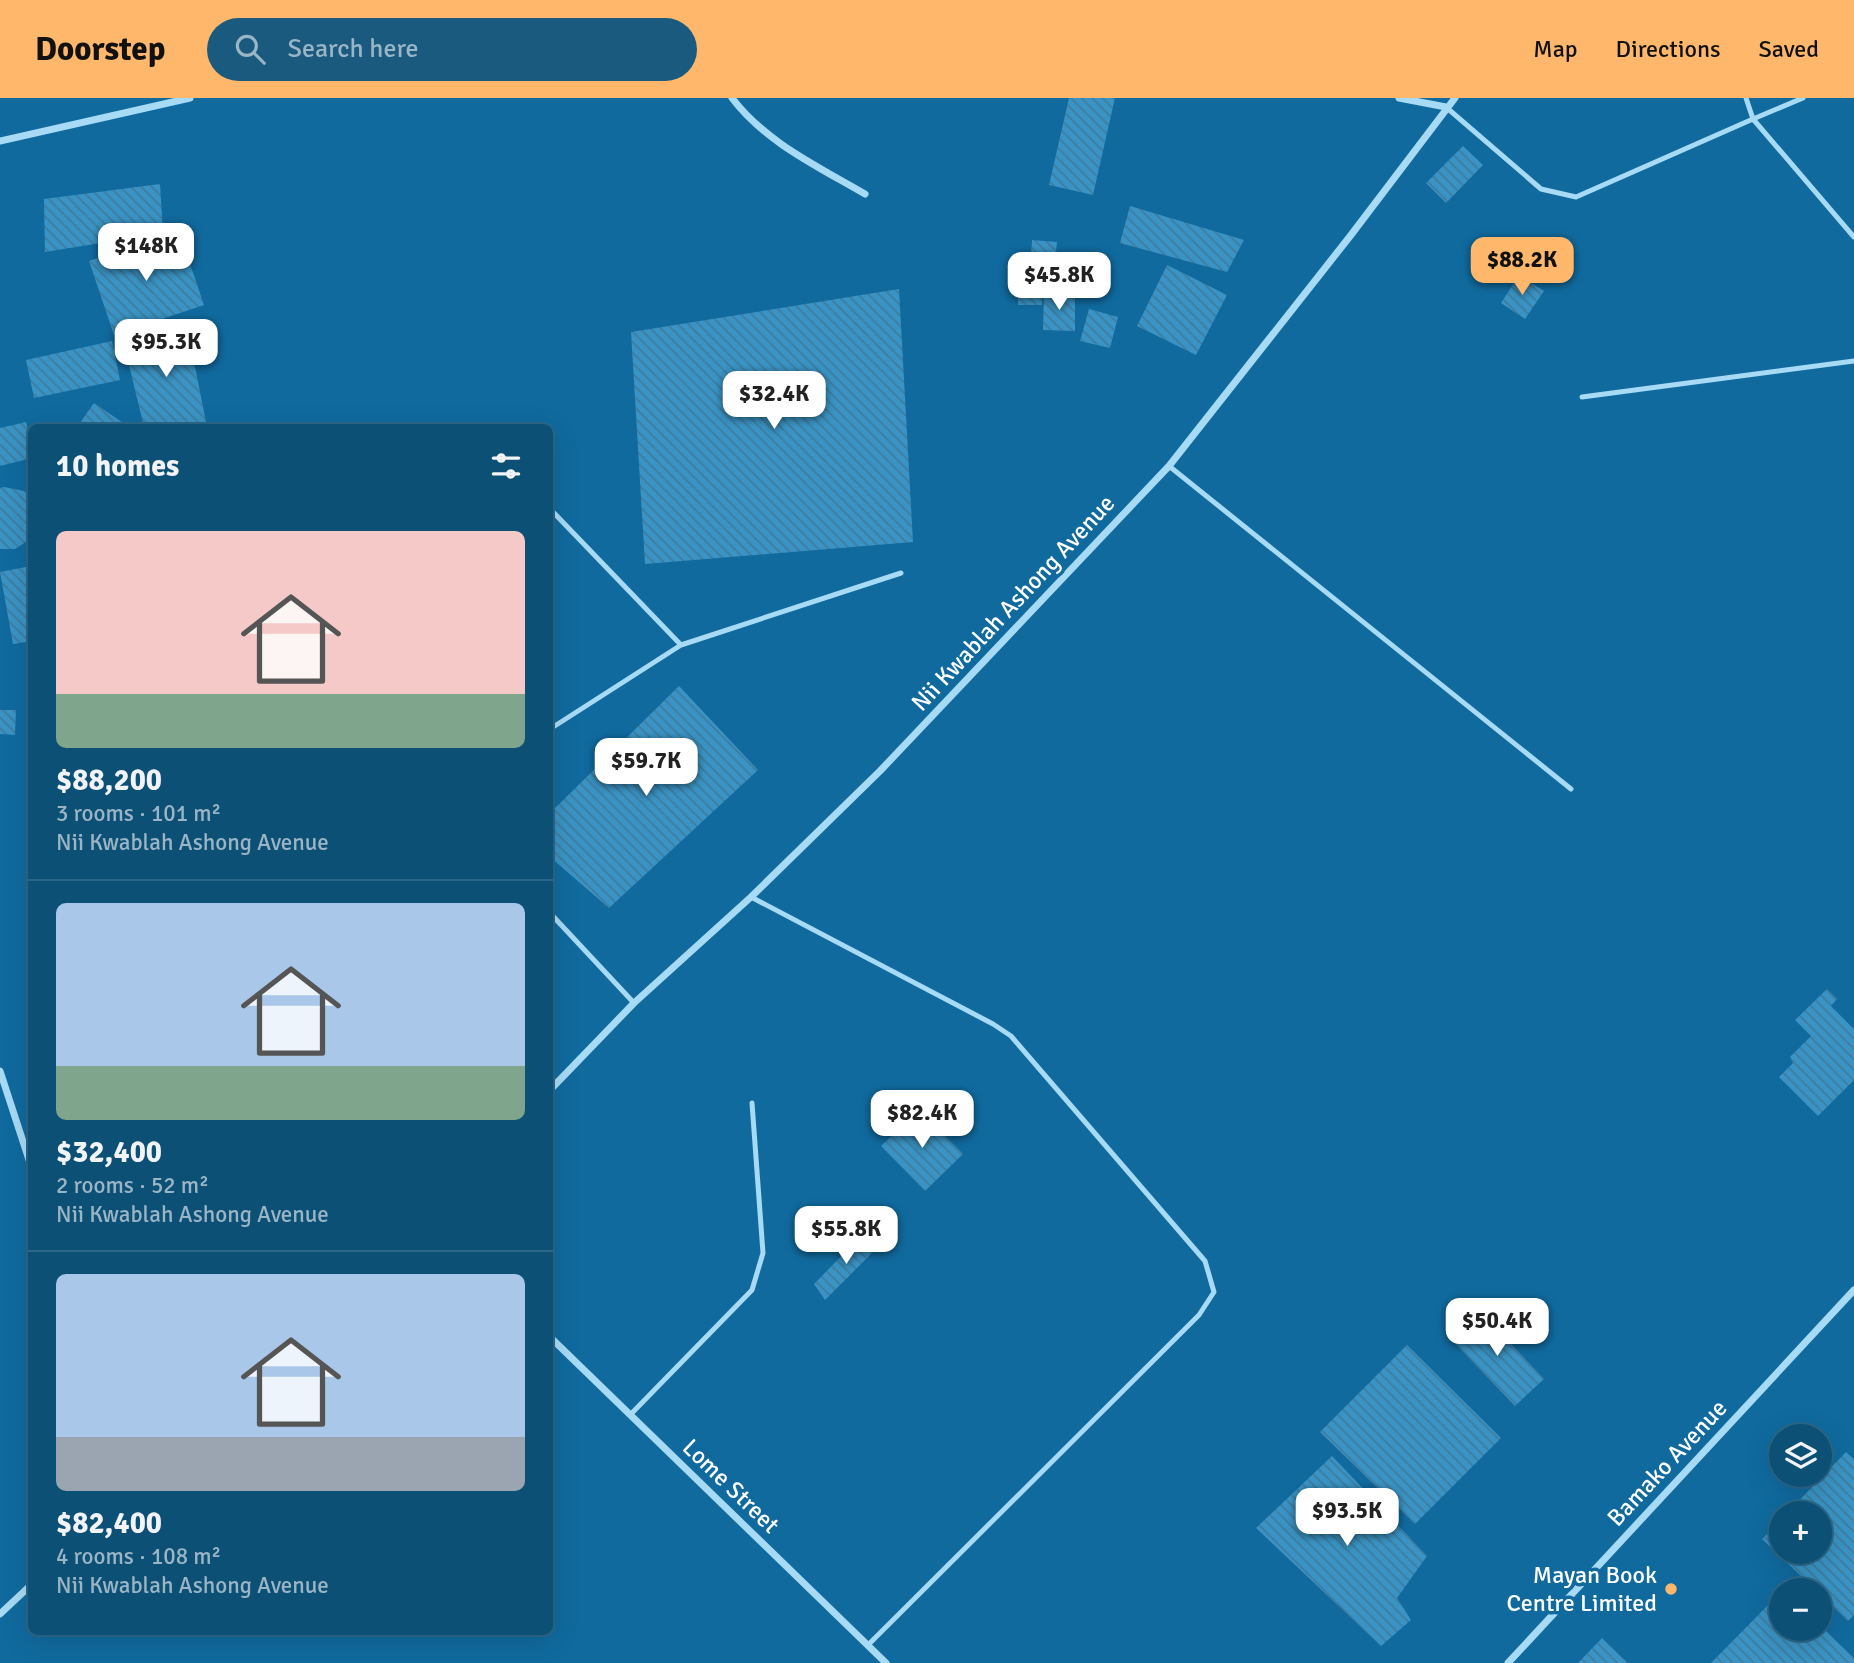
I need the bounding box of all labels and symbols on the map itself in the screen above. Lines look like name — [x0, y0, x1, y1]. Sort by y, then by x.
pin: $148K — [97, 223, 195, 283]
pin: $88.2K — [1465, 238, 1579, 297]
pin: $45.8K — [1002, 252, 1116, 312]
pin: $95.3K — [109, 320, 223, 379]
pin: $32.4K — [717, 372, 831, 431]
street label: Nii Kwablah Ashong Avenue — [905, 489, 1121, 717]
pin: $59.7K — [589, 738, 703, 798]
pin: $82.4K — [865, 1090, 979, 1150]
pin: $55.8K — [789, 1206, 903, 1266]
pin: $50.4K — [1440, 1298, 1554, 1358]
street label: Bamako Avenue — [1601, 1393, 1733, 1533]
street label: Lome Street — [676, 1432, 786, 1540]
pin: $93.5K — [1290, 1488, 1404, 1548]
place label: Mayan Book Centre Limited — [1507, 1560, 1657, 1618]
marker: Mayan Book Centre Limited — [1663, 1581, 1679, 1597]

